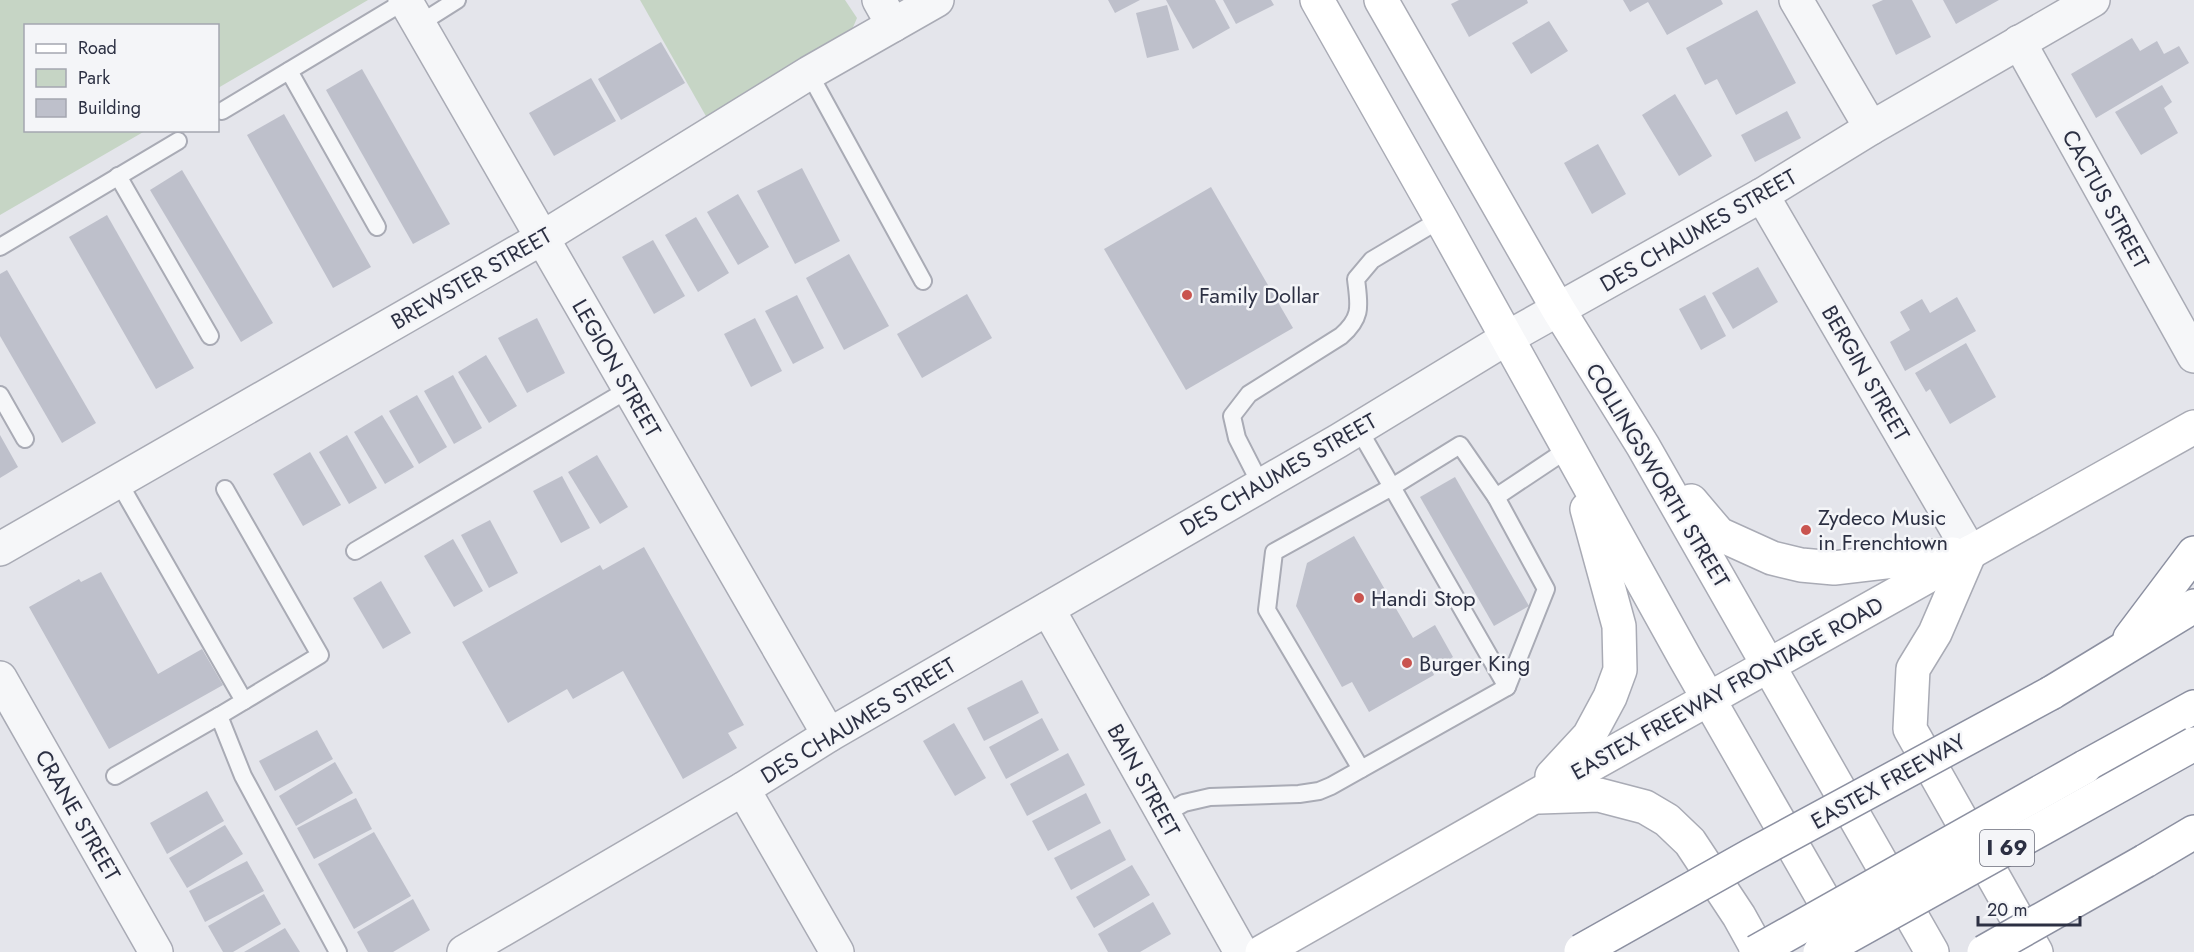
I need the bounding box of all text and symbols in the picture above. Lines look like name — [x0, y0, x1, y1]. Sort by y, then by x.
legend — [24, 24, 219, 132]
text: Road — [78, 35, 117, 61]
text: Park — [78, 65, 110, 91]
text: Building — [78, 95, 141, 121]
street label: CACTUS STREET — [2055, 124, 2158, 275]
street label: DES CHAUMES STREET — [1594, 160, 1803, 299]
street label: BREWSTER STREET — [385, 219, 558, 337]
place label: Family Dollar — [1199, 279, 1320, 311]
marker: Family Dollar — [1180, 288, 1194, 302]
street label: LEGION STREET — [565, 293, 670, 444]
street label: BERGIN STREET — [1814, 299, 1918, 447]
street label: COLLINGSWORTH STREET — [1578, 357, 1738, 594]
street label: DES CHAUMES STREET — [1174, 404, 1383, 543]
place label: Zydeco Music in Frenchtown — [1818, 501, 1948, 558]
marker: Zydeco Music in Frenchtown — [1799, 523, 1813, 537]
place label: Handi Stop — [1371, 582, 1476, 614]
marker: Handi Stop — [1352, 591, 1366, 605]
street label: EASTEX FREEWAY FRONTAGE ROAD — [1566, 591, 1888, 785]
place label: Burger King — [1419, 647, 1530, 679]
street label: DES CHAUMES STREET — [754, 649, 962, 791]
marker: Burger King — [1400, 656, 1414, 670]
street label: BAIN STREET — [1100, 718, 1189, 843]
street label: EASTEX FREEWAY — [1806, 728, 1970, 834]
street label: CRANE STREET — [27, 743, 129, 887]
road number: I 69 — [1980, 830, 2034, 866]
scale bar — [1978, 889, 2080, 927]
text: 20 m — [1987, 897, 2027, 923]

